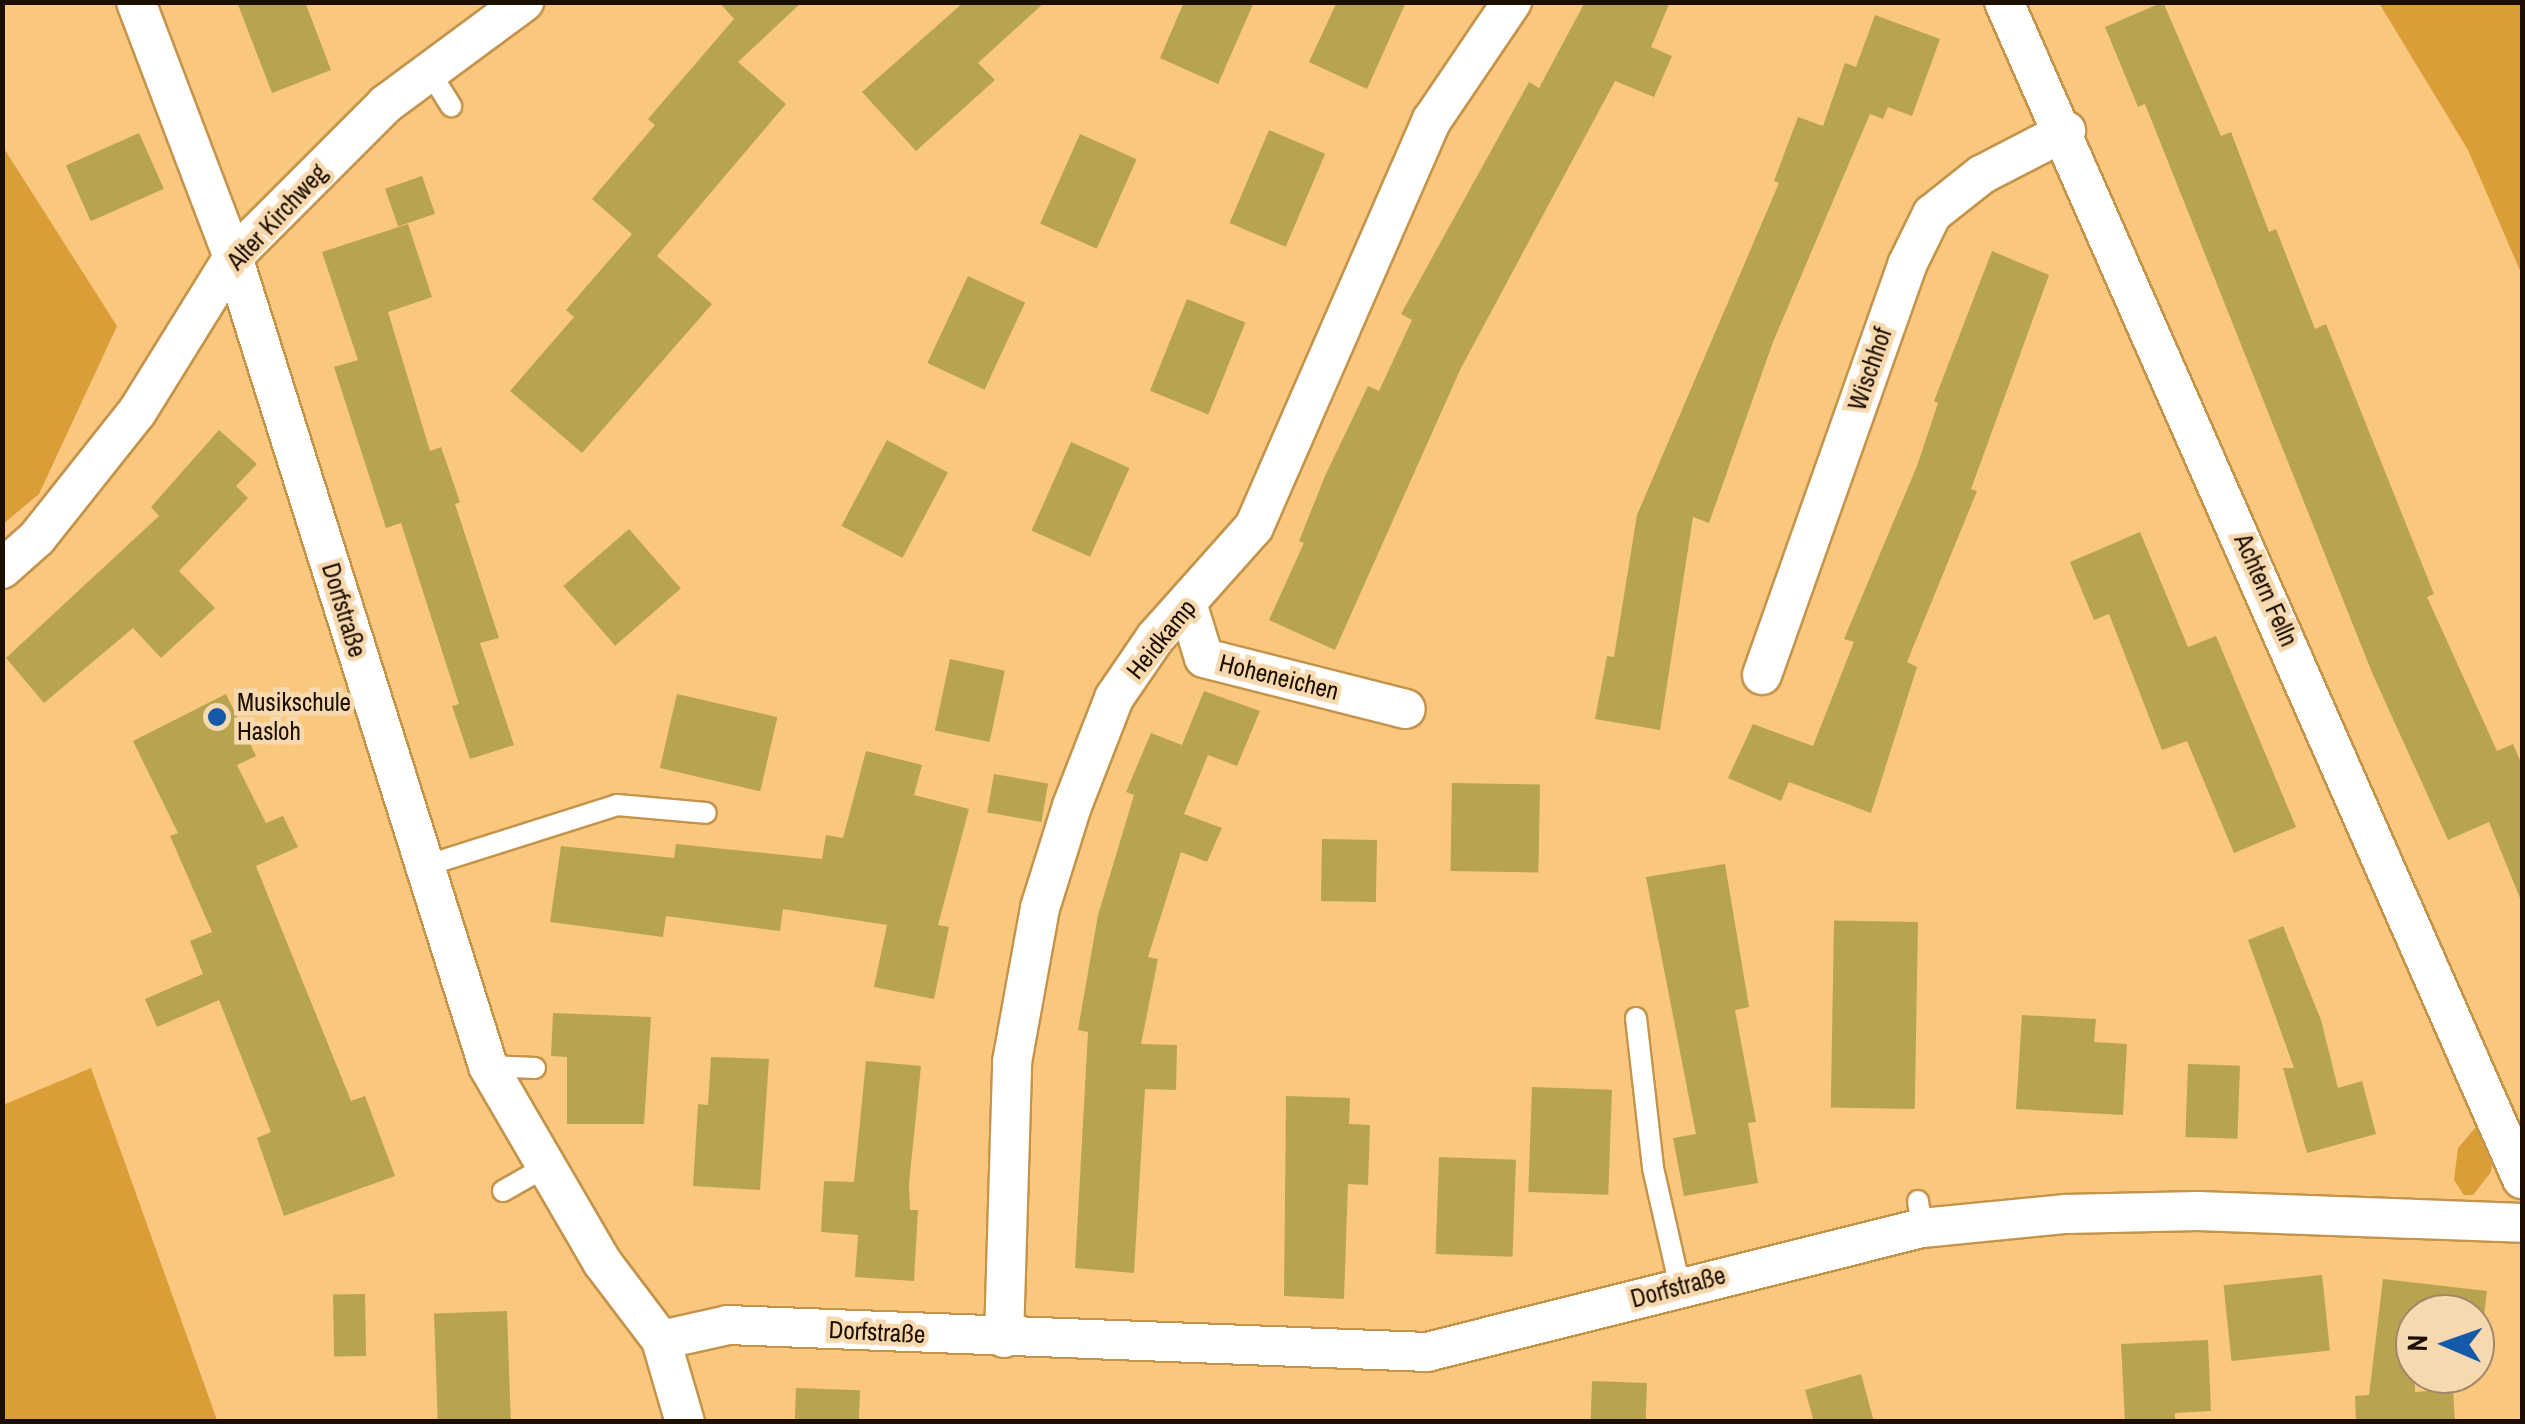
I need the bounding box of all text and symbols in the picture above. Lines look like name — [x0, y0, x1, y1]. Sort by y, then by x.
street label: Alter Kirchweg — [221, 158, 333, 276]
street label: Wischhof — [1842, 324, 1898, 414]
street label: Achtern Felln — [2228, 529, 2304, 651]
street label: Dorfstraße — [316, 559, 372, 661]
street label: Heidkamp — [1120, 593, 1202, 685]
street label: Hoheneichen — [1216, 648, 1342, 706]
place label: Musikschule Hasloh — [237, 688, 351, 747]
marker: Musikschule Hasloh — [206, 706, 228, 728]
street label: Dorfstraße — [1627, 1260, 1729, 1314]
north arrow — [2395, 1294, 2495, 1394]
street label: Dorfstraße — [828, 1314, 926, 1350]
text: N — [2398, 1334, 2436, 1352]

